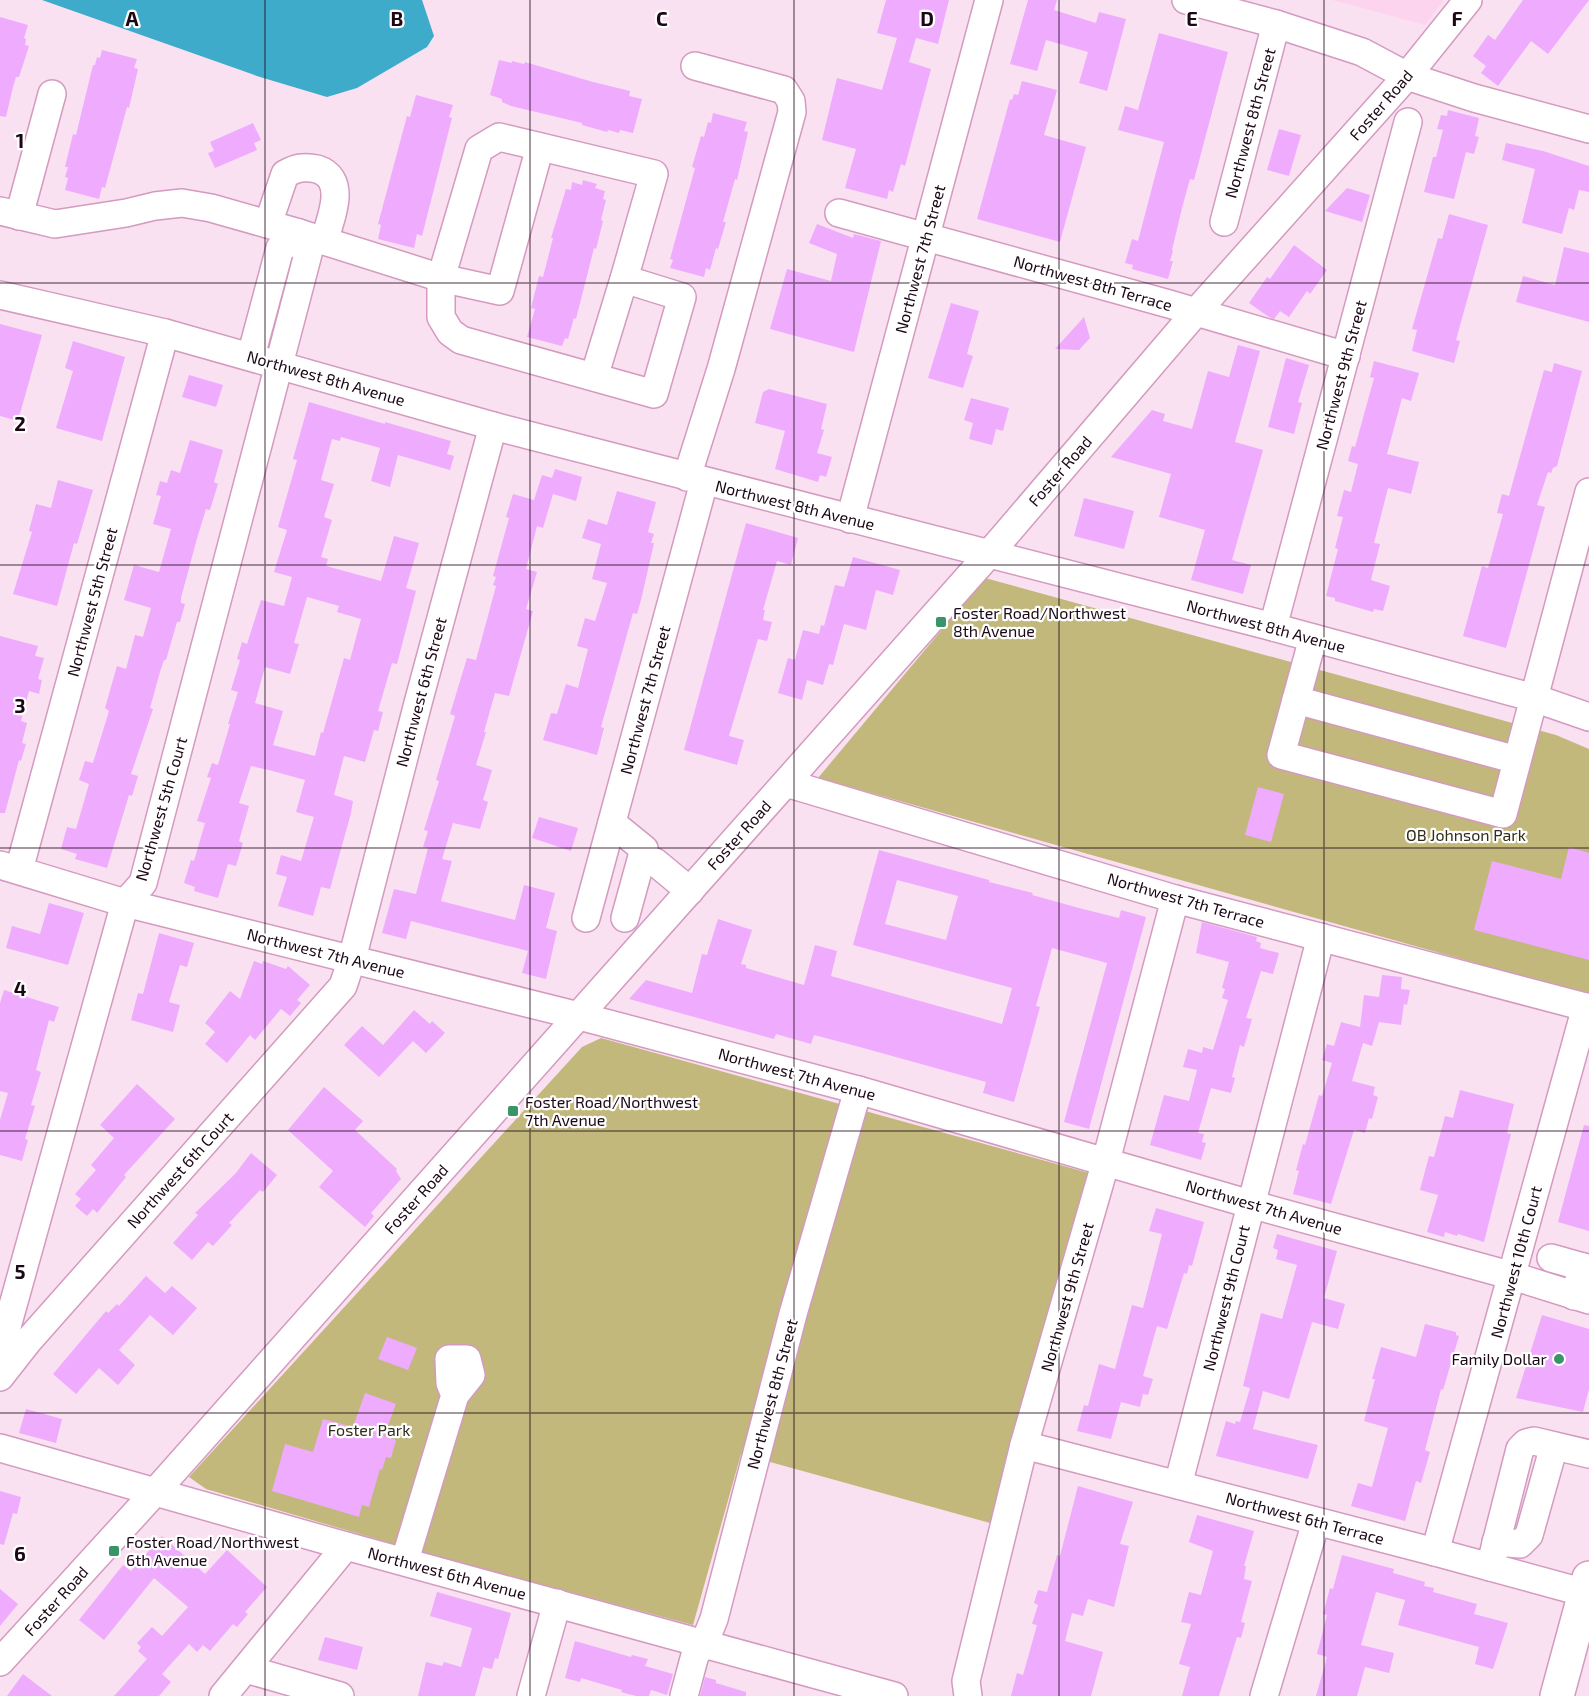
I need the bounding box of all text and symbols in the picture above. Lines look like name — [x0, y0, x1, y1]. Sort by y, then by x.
text: A — [125, 6, 139, 30]
text: B — [391, 6, 403, 30]
text: C — [656, 6, 668, 30]
text: D — [920, 6, 934, 30]
text: E — [1186, 6, 1198, 30]
text: F — [1451, 6, 1463, 30]
street label: Northwest 8th Street — [1220, 46, 1279, 200]
street label: Foster Road — [1345, 66, 1416, 144]
text: 1 — [16, 128, 24, 152]
street label: Northwest 7th Street — [891, 182, 949, 335]
street label: Northwest 8th Terrace — [1012, 251, 1175, 314]
street label: Northwest 9th Street — [1311, 298, 1370, 452]
street label: Northwest 8th Avenue — [245, 346, 407, 409]
text: 2 — [14, 411, 26, 435]
street label: Foster Road — [1024, 432, 1095, 510]
street label: Northwest 8th Avenue — [713, 476, 877, 534]
street label: Northwest 5th Street — [62, 525, 121, 679]
street label: Northwest 8th Avenue — [1185, 595, 1348, 656]
place label: Foster Road/Northwest 8th Avenue — [953, 603, 1126, 640]
street label: Northwest 6th Street — [391, 615, 450, 769]
marker: Foster Road/Northwest 8th Avenue — [934, 615, 948, 629]
street label: Northwest 7th Street — [616, 623, 674, 776]
text: 3 — [14, 693, 26, 717]
street label: Northwest 5th Court — [131, 735, 190, 883]
street label: Foster Road — [703, 796, 775, 873]
park label: OB Johnson Park — [1406, 825, 1526, 844]
street label: Northwest 7th Terrace — [1105, 868, 1267, 931]
street label: Northwest 7th Avenue — [245, 924, 407, 981]
text: 4 — [14, 976, 27, 1000]
street label: Northwest 7th Avenue — [716, 1043, 878, 1104]
place label: Foster Road/Northwest 7th Avenue — [525, 1092, 698, 1129]
marker: Foster Road/Northwest 7th Avenue — [506, 1104, 520, 1118]
street label: Northwest 6th Court — [122, 1108, 237, 1232]
street label: Foster Road — [380, 1160, 452, 1237]
street label: Northwest 7th Avenue — [1184, 1175, 1345, 1238]
street label: Northwest 10th Court — [1486, 1184, 1545, 1340]
street label: Northwest 9th Street — [1036, 1220, 1097, 1374]
street label: Northwest 9th Court — [1198, 1223, 1253, 1373]
text: 5 — [14, 1259, 26, 1283]
street label: Northwest 8th Street — [742, 1317, 801, 1471]
place label: Family Dollar — [1451, 1349, 1548, 1368]
marker: Family Dollar — [1552, 1352, 1566, 1366]
park label: Foster Park — [328, 1420, 410, 1439]
street label: Northwest 6th Terrace — [1224, 1487, 1387, 1548]
place label: Foster Road/Northwest 6th Avenue — [126, 1532, 299, 1569]
text: 6 — [14, 1541, 26, 1565]
street label: Northwest 6th Avenue — [366, 1542, 528, 1603]
marker: Foster Road/Northwest 6th Avenue — [107, 1544, 121, 1558]
street label: Foster Road — [20, 1562, 92, 1639]

